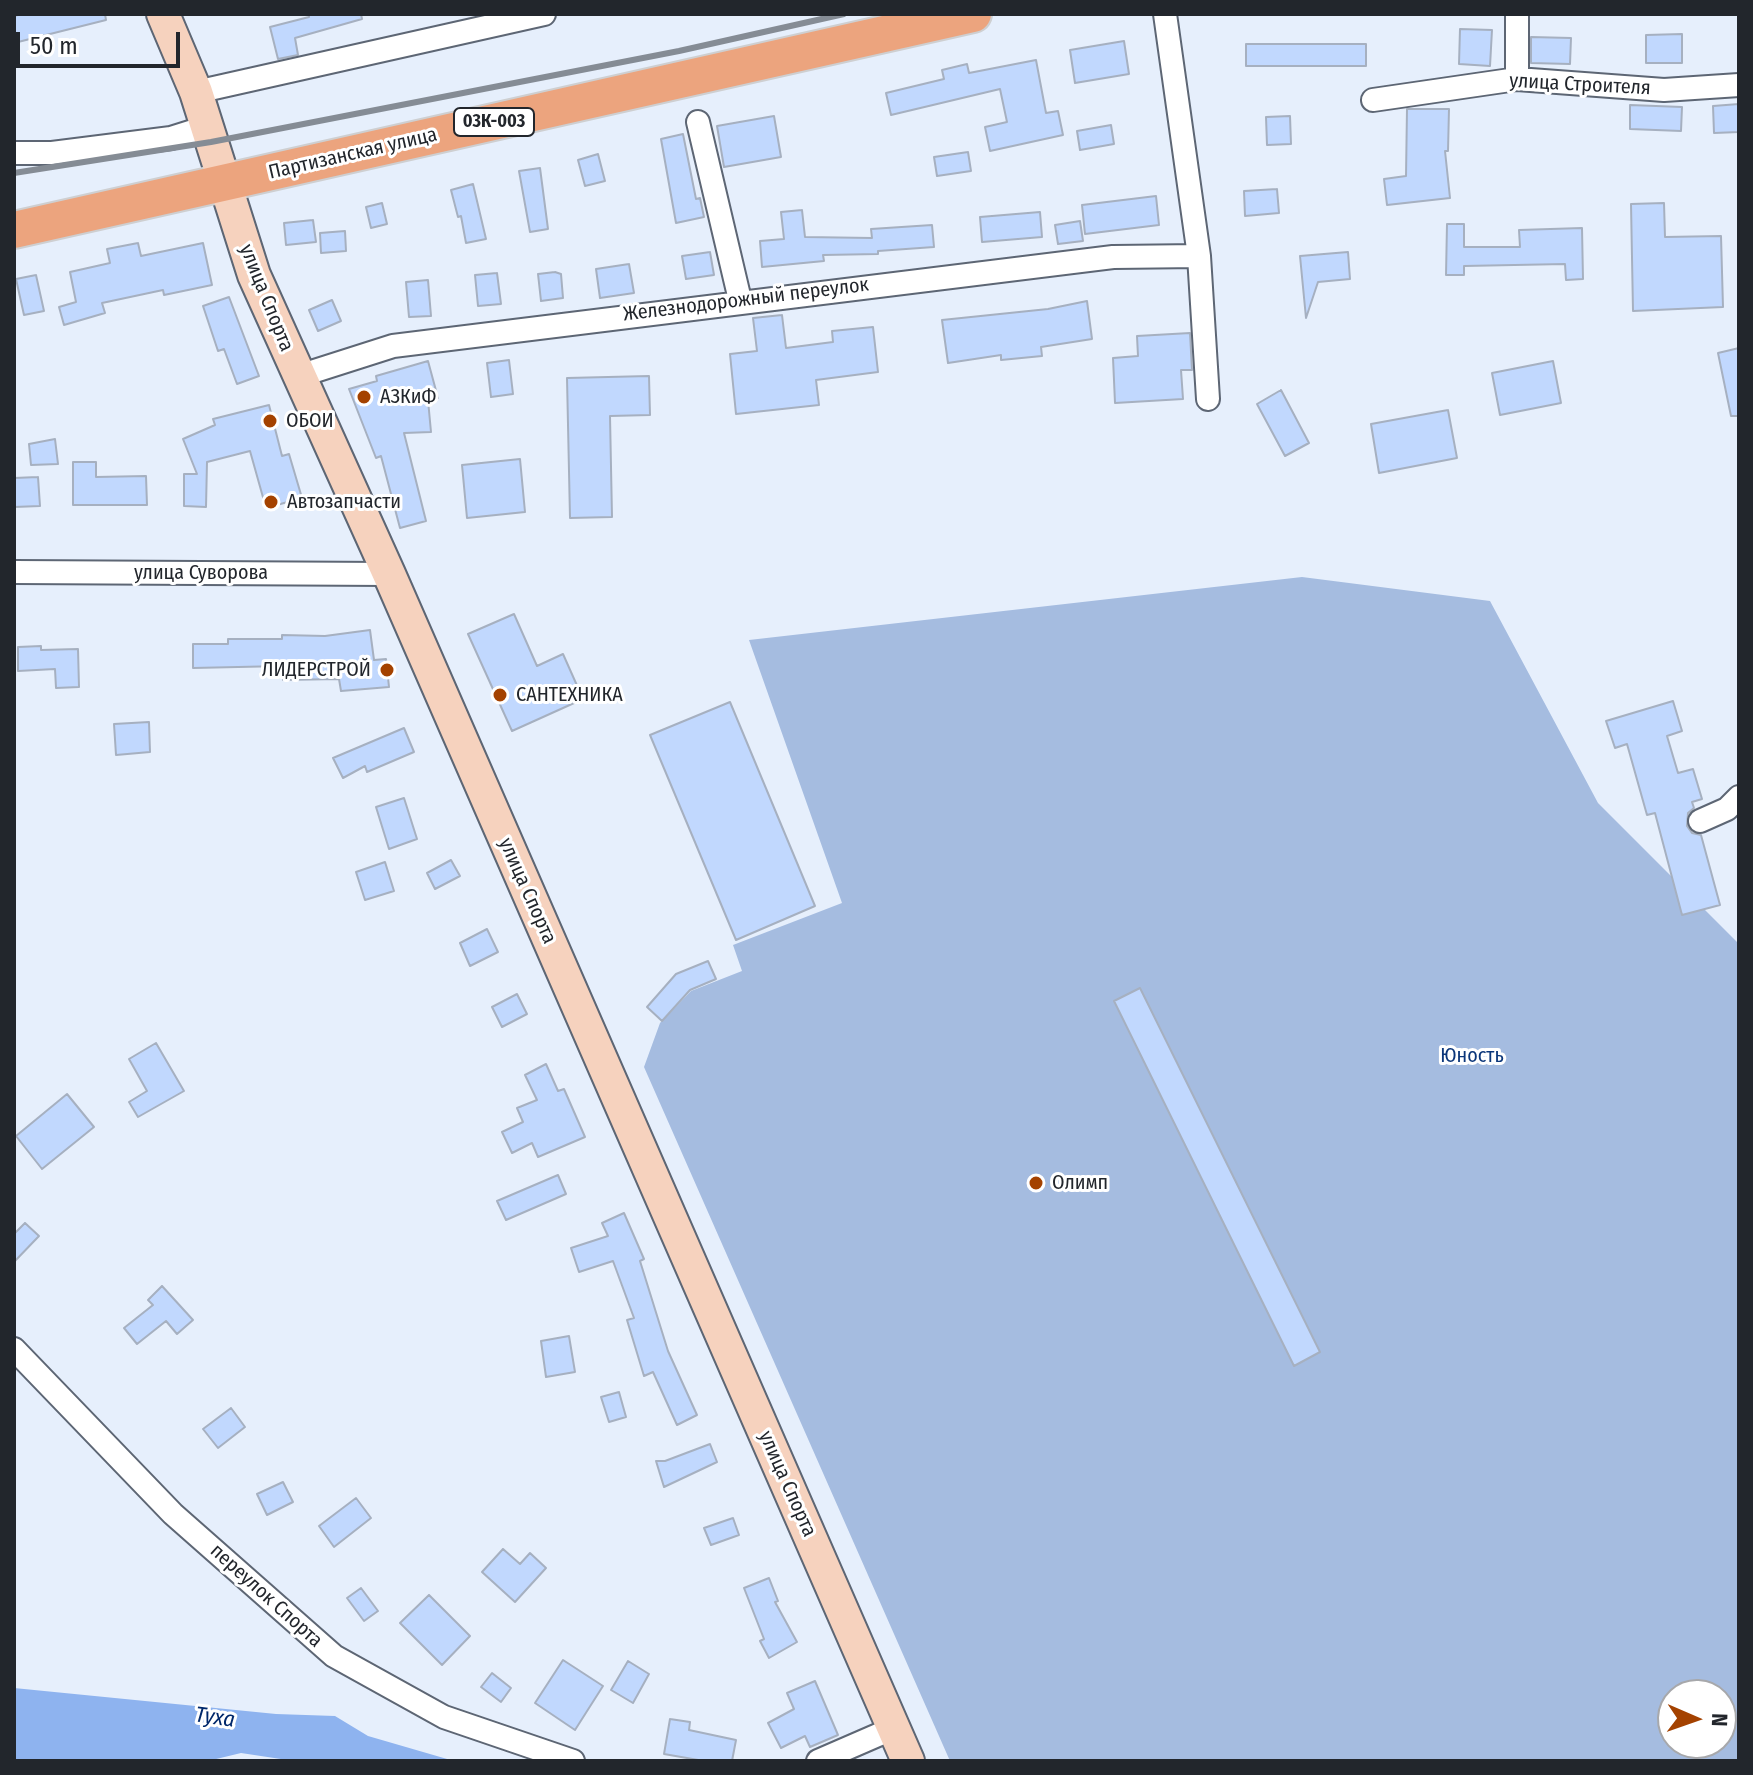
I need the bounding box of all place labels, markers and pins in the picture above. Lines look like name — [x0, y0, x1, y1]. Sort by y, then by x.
place label: АЗКиФ — [380, 385, 436, 409]
marker: АЗКиФ — [355, 388, 373, 406]
place label: ОБОИ — [286, 409, 334, 433]
marker: ОБОИ — [261, 412, 279, 430]
place label: Автозапчасти — [287, 490, 401, 514]
marker: Автозапчасти — [262, 493, 280, 511]
place label: ЛИДЕРСТРОЙ — [262, 658, 371, 682]
marker: ЛИДЕРСТРОЙ — [378, 661, 396, 679]
place label: САНТЕХНИКА — [516, 683, 623, 707]
marker: САНТЕХНИКА — [491, 686, 509, 704]
place label: Олимп — [1052, 1171, 1108, 1195]
marker: Олимп — [1027, 1174, 1045, 1192]

